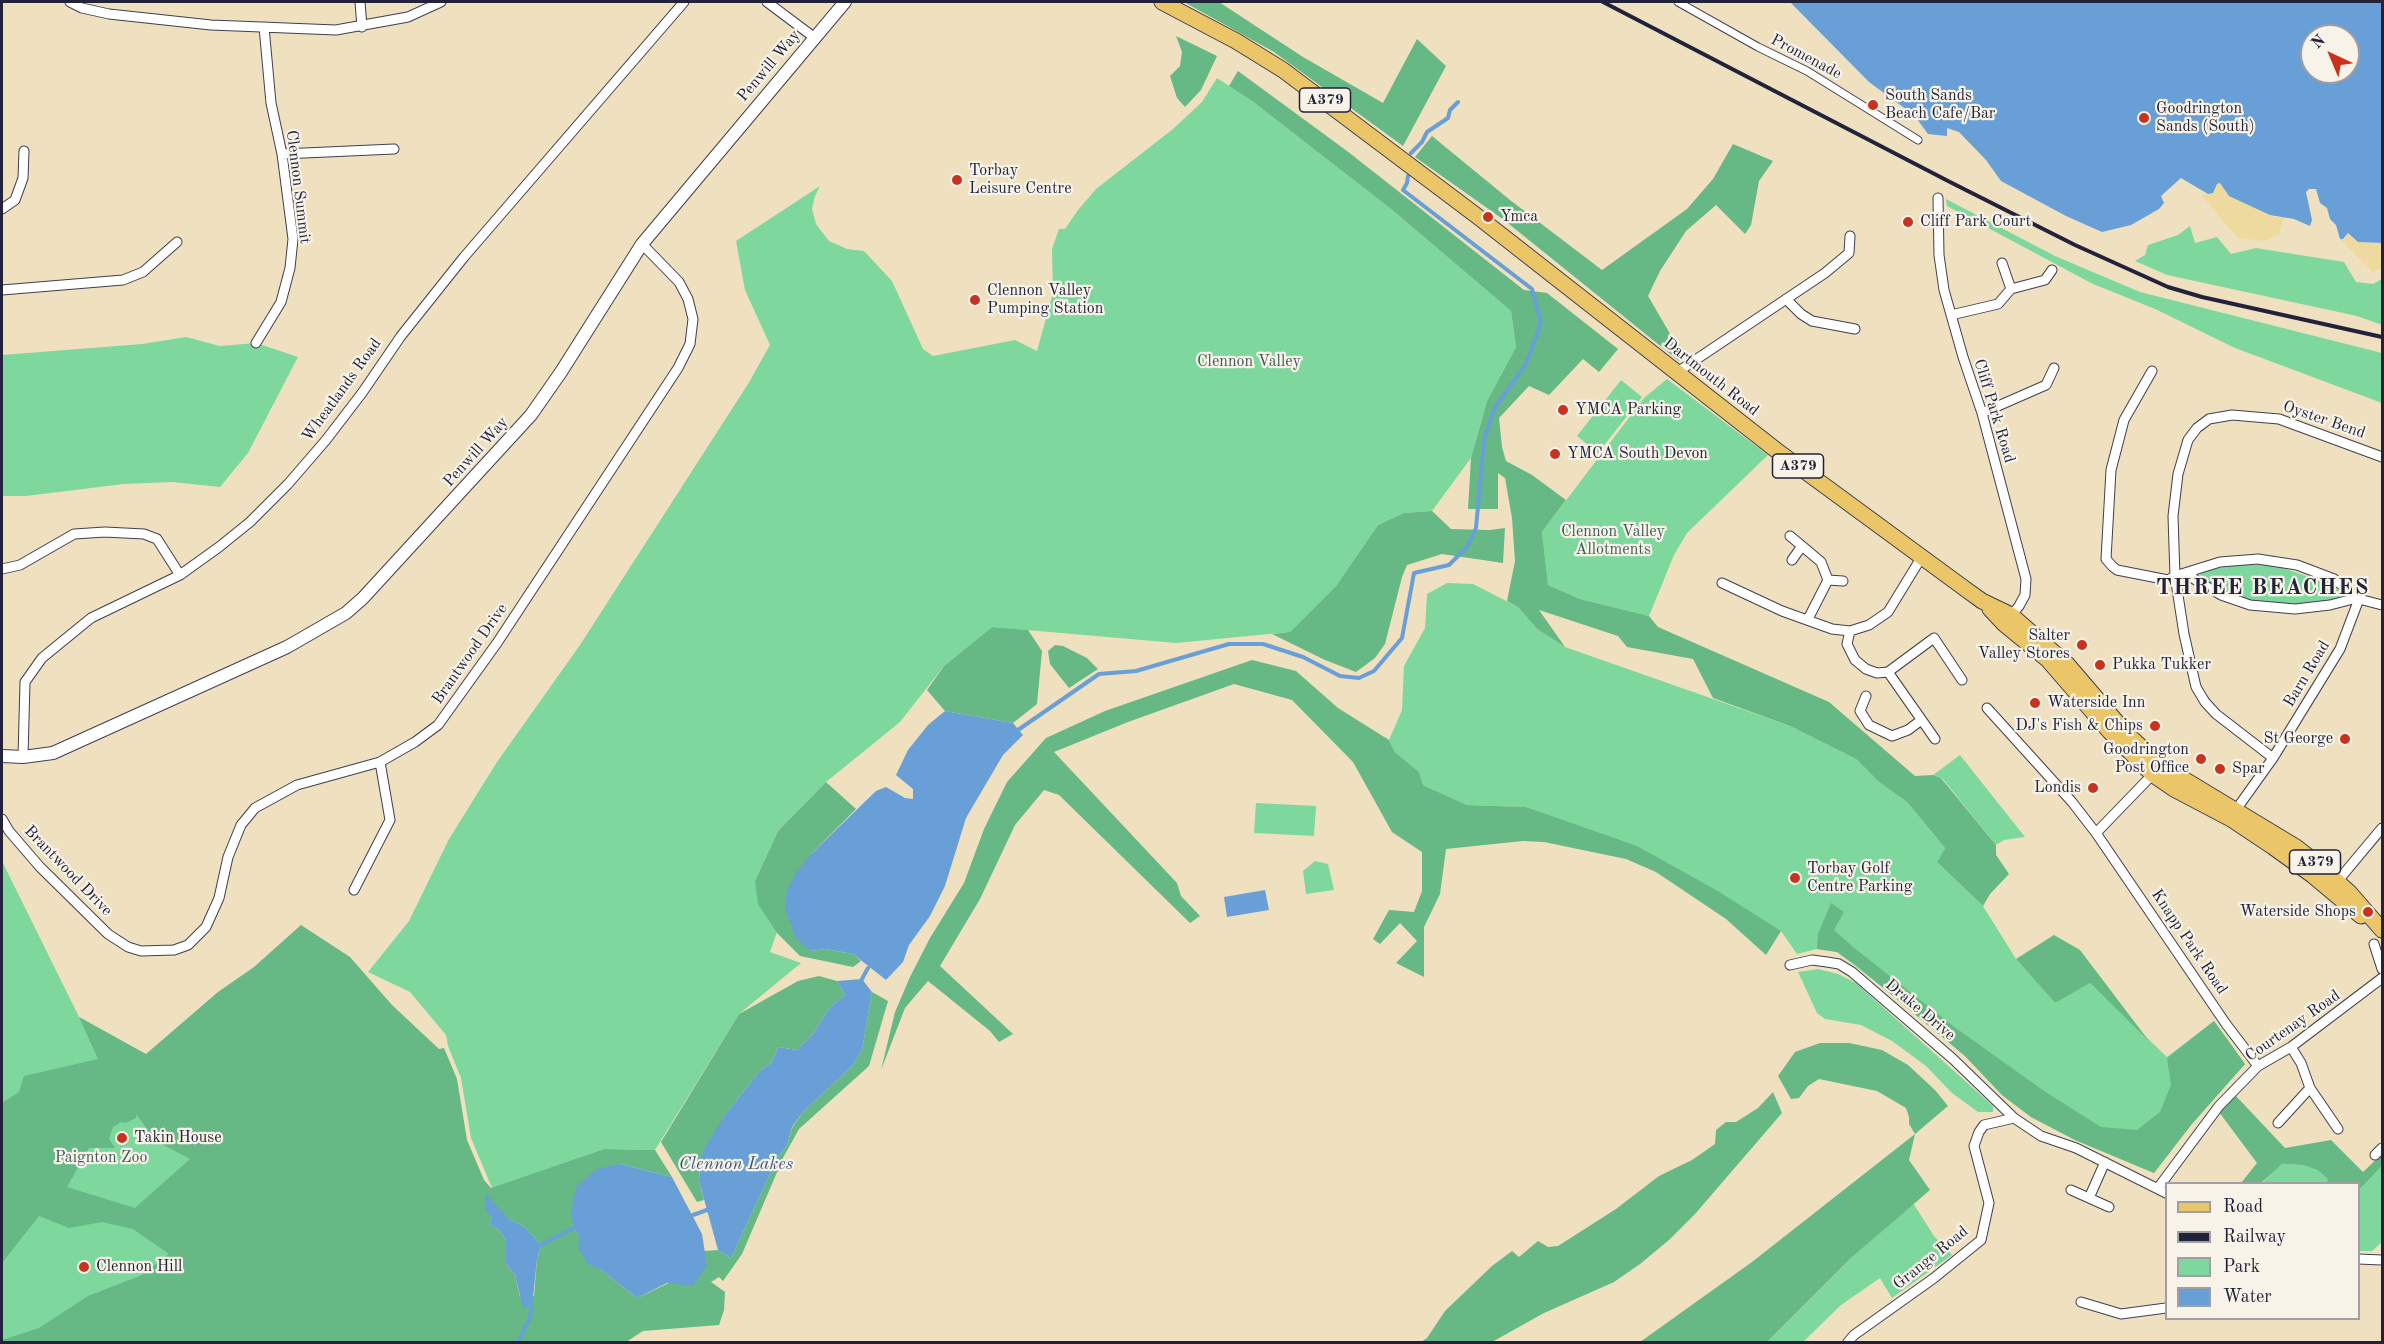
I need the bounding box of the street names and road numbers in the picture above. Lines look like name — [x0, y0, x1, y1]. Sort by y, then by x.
street label: Penwill Way — [733, 26, 805, 106]
street label: Promenade — [1767, 30, 1845, 84]
road number: A379 — [1300, 88, 1350, 112]
street label: Clennon Summit — [281, 129, 315, 245]
street label: Dartmouth Road — [1659, 334, 1763, 420]
street label: Wheatlands Road — [298, 335, 386, 445]
street label: Cliff Park Road — [1969, 357, 2019, 465]
street label: Oyster Bend — [2280, 397, 2368, 443]
street label: Penwill Way — [439, 413, 513, 491]
road number: A379 — [1772, 454, 1824, 478]
street label: Brantwood Drive — [428, 600, 512, 708]
street label: Barn Road — [2280, 637, 2334, 711]
street label: Brantwood Drive — [20, 822, 116, 920]
road number: A379 — [2290, 850, 2340, 874]
street label: Knapp Park Road — [2147, 886, 2231, 998]
street label: Drake Drive — [1881, 975, 1959, 1045]
street label: Courtenay Road — [2242, 986, 2344, 1066]
street label: Grange Road — [1890, 1222, 1972, 1294]

